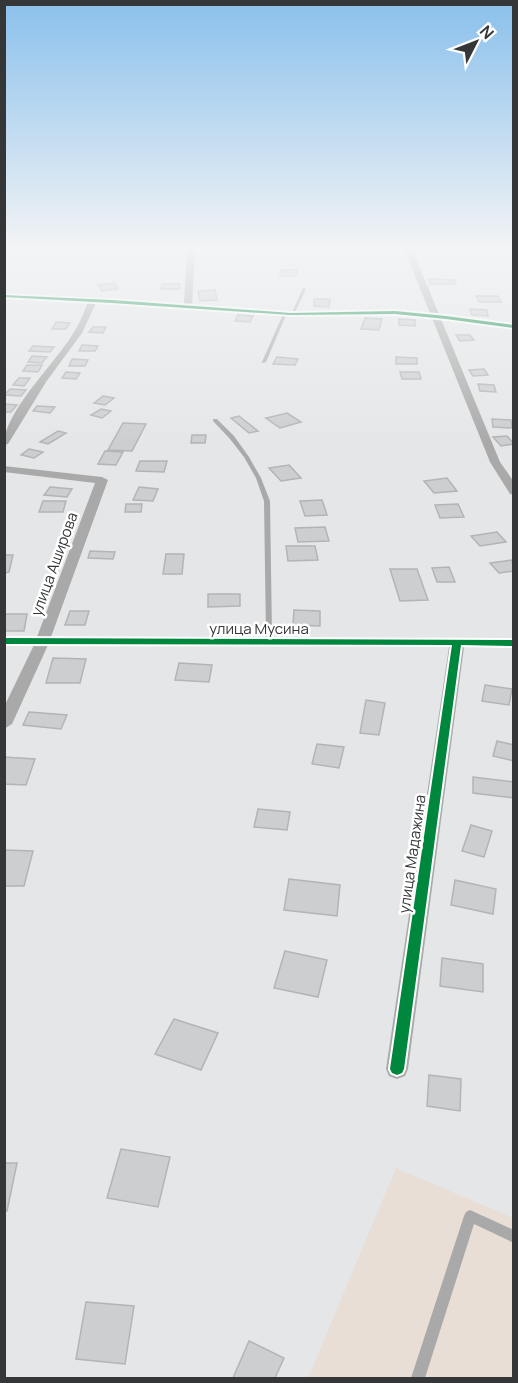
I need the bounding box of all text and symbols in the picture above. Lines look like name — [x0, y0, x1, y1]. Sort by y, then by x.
north arrow — [446, 12, 506, 72]
text: N — [475, 20, 499, 44]
street label: улица Аширова — [26, 509, 82, 619]
street label: улица Мусина — [209, 618, 309, 639]
street label: улица Мадажина — [393, 793, 431, 915]

